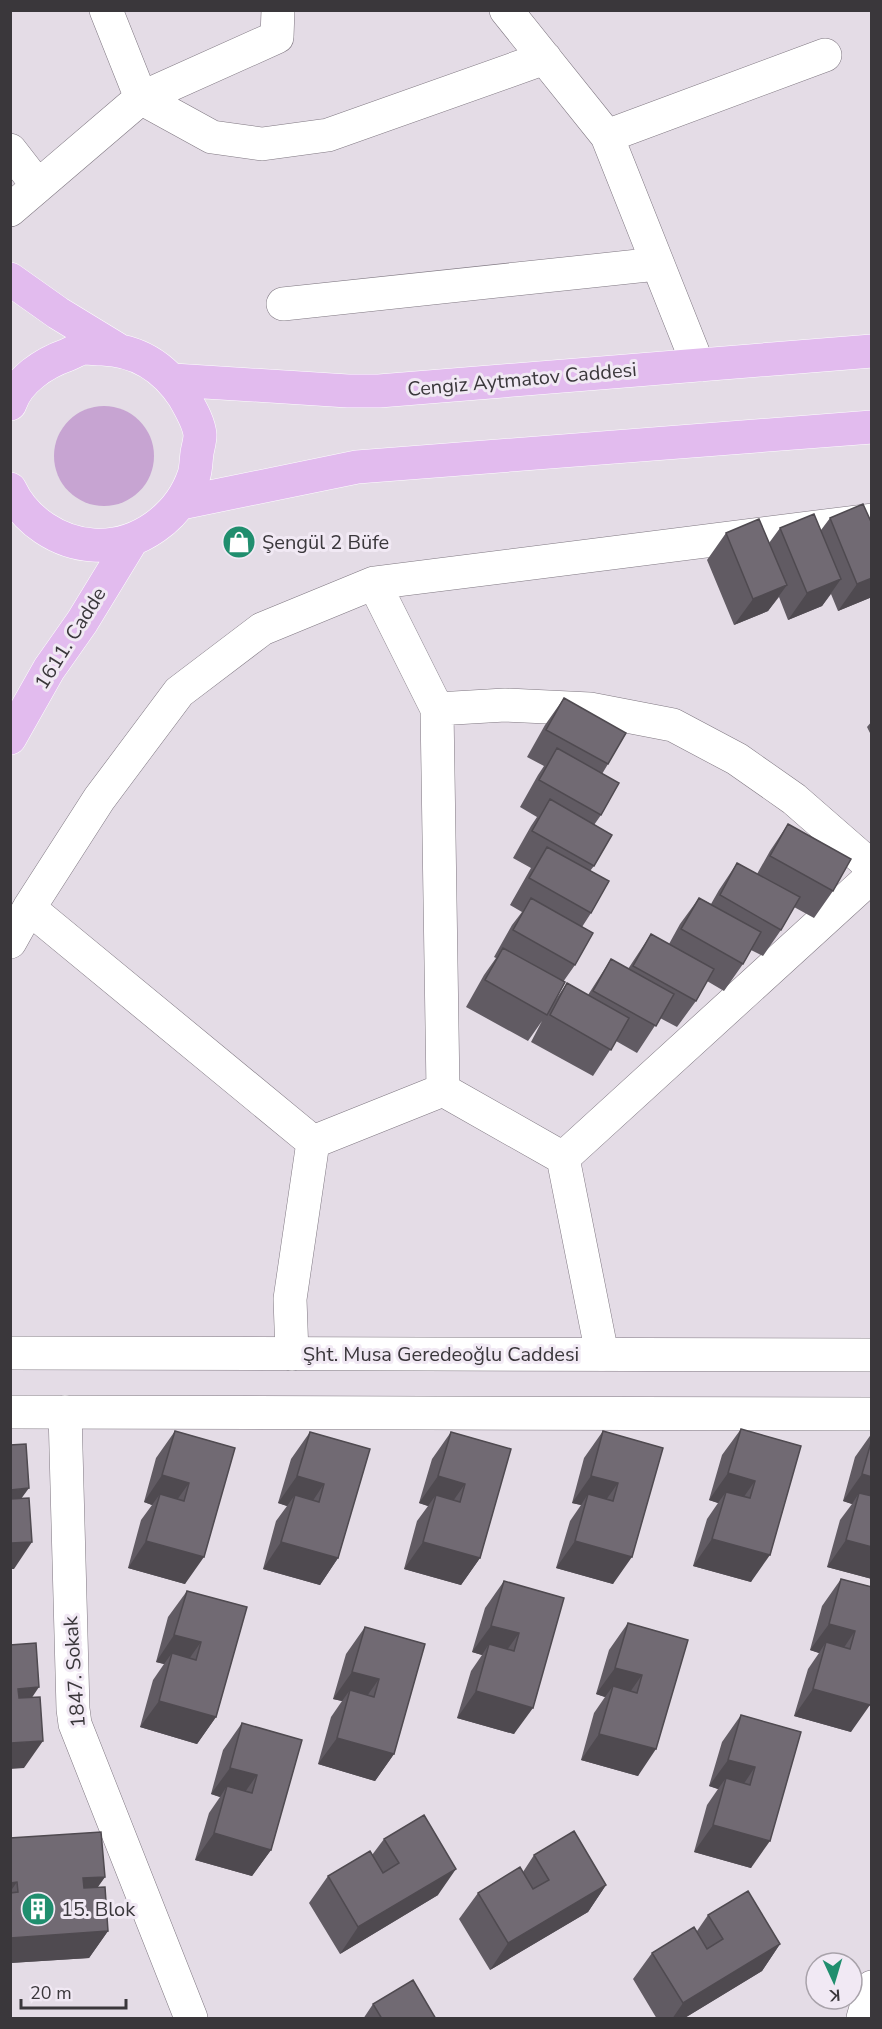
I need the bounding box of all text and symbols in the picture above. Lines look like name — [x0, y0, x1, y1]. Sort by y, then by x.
street label: Cengiz Aytmatov Caddesi — [406, 356, 638, 403]
shop icon: Şengül 2 Büfe — [221, 524, 257, 560]
place label: Şengül 2 Büfe — [262, 529, 389, 556]
street label: 1611. Cadde — [28, 582, 112, 694]
street label: Şht. Musa Geredeoğlu Caddesi — [303, 1341, 579, 1368]
street label: 1847. Sokak — [57, 1614, 92, 1729]
building icon: 15. Blok — [20, 1891, 56, 1927]
place label: 15. Blok — [61, 1896, 136, 1923]
north arrow — [804, 1951, 864, 2011]
scale bar — [21, 1972, 126, 2010]
text: 20 m — [30, 1981, 72, 2005]
text: K — [828, 1984, 841, 2006]

